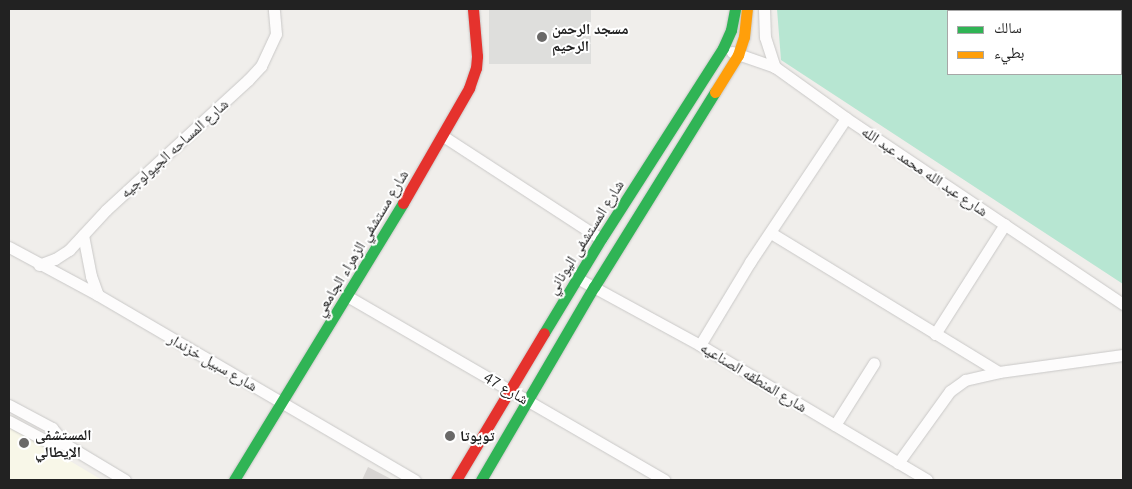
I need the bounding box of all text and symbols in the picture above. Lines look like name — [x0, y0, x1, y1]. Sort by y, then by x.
legend — [947, 10, 1122, 75]
place label: مسجد الرحمن الرحيم — [552, 19, 629, 54]
text: سالك — [994, 19, 1022, 36]
marker: مسجد الرحمن الرحيم — [536, 31, 548, 43]
text: بطيء — [994, 44, 1024, 61]
street label: شارع المساحه الجيولوجيه — [116, 95, 232, 201]
street label: شارع عبد الله محمد عبد الله — [858, 122, 992, 220]
street label: شارع مستشفي الزهراء الجامعي — [310, 167, 412, 319]
street label: شارع المستشفى اليوناني — [543, 177, 627, 297]
street label: شارع سبيل خزندار — [165, 329, 261, 395]
street label: شارع المنطقه الصناعيه — [697, 338, 811, 416]
street label: شارع 47 — [480, 368, 532, 408]
place label: المستشفى الإيطالي — [35, 425, 92, 460]
place label: تويوتا — [460, 427, 494, 445]
marker: تويوتا — [444, 430, 456, 442]
marker: المستشفى الإيطالي — [17, 436, 31, 450]

